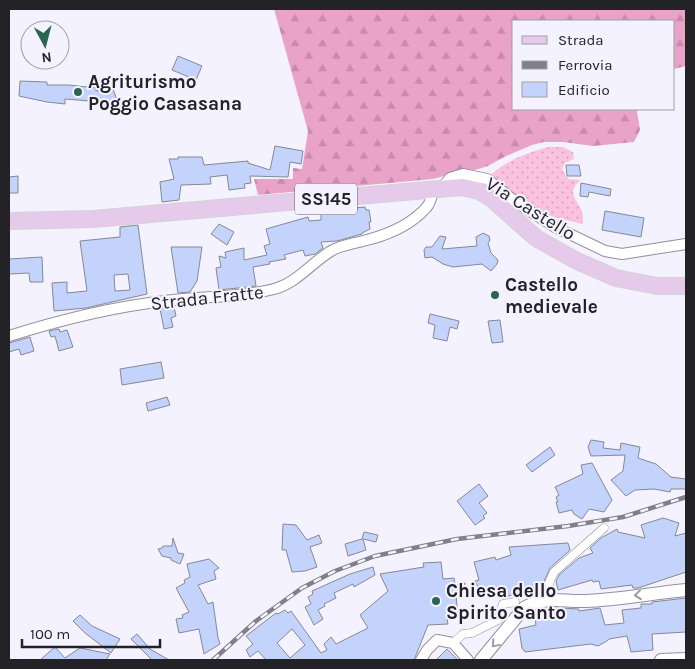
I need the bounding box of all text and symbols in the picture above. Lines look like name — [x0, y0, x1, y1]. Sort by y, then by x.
north arrow — [20, 20, 70, 70]
legend — [512, 20, 675, 110]
text: Strada — [558, 31, 604, 49]
text: N — [41, 48, 53, 66]
text: Ferrovia — [558, 56, 612, 74]
place label: Agriturismo Poggio Casasana — [88, 71, 242, 115]
text: Edificio — [558, 81, 610, 99]
marker: Agriturismo Poggio Casasana — [72, 86, 84, 98]
street label: Via Castello — [482, 173, 579, 245]
road number: SS145 — [295, 183, 357, 214]
place label: Castello medievale — [505, 274, 598, 318]
street label: Strada Fratte — [150, 281, 265, 315]
marker: Castello medievale — [489, 289, 501, 301]
place label: Chiesa dello Spirito Santo — [446, 580, 566, 624]
one-way arrow — [633, 589, 641, 600]
marker: Chiesa dello Spirito Santo — [430, 595, 442, 607]
scale bar — [22, 616, 160, 648]
text: 100 m — [30, 625, 70, 643]
one-way arrow — [492, 638, 501, 647]

